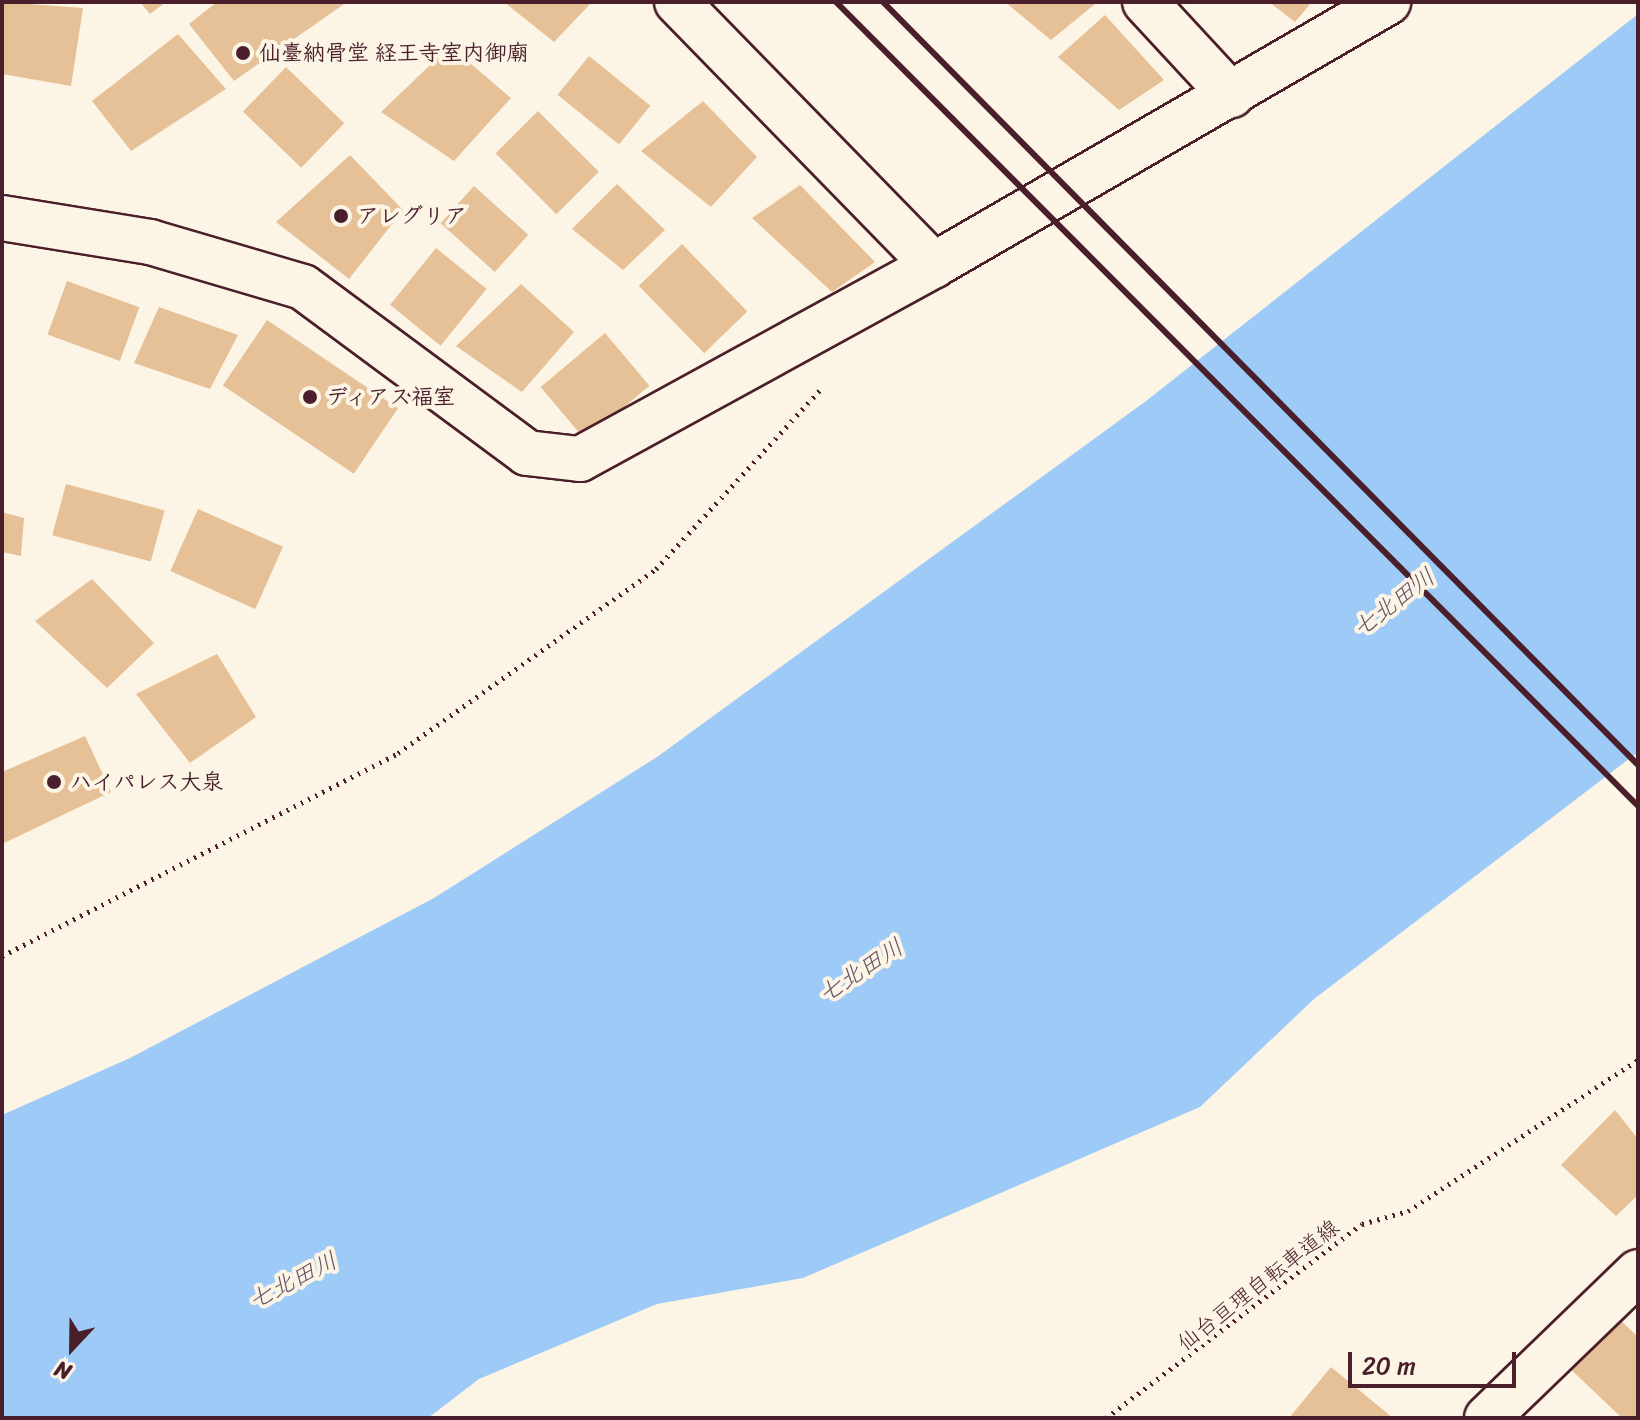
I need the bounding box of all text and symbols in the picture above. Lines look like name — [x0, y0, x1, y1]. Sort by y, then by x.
place label: 仙臺納骨堂 経王寺室内御廟 — [259, 40, 529, 66]
marker: 仙臺納骨堂 経王寺室内御廟 — [234, 44, 252, 62]
place label: アレグリア — [357, 203, 467, 229]
marker: アレグリア — [332, 207, 350, 225]
place label: ディアス福室 — [326, 384, 458, 410]
marker: ディアス福室 — [301, 388, 319, 406]
water label: 七北田川 — [1347, 563, 1441, 643]
place label: ハイパレス大泉 — [70, 769, 224, 795]
marker: ハイパレス大泉 — [45, 773, 63, 791]
water label: 七北田川 — [813, 933, 909, 1009]
street label: 仙台亘理自転車道線 — [1172, 1214, 1344, 1356]
water label: 七北田川 — [244, 1246, 342, 1316]
north arrow — [32, 1308, 112, 1388]
scale bar — [1352, 1336, 1520, 1386]
text: 20 m — [1362, 1345, 1416, 1387]
text: N — [48, 1350, 77, 1392]

